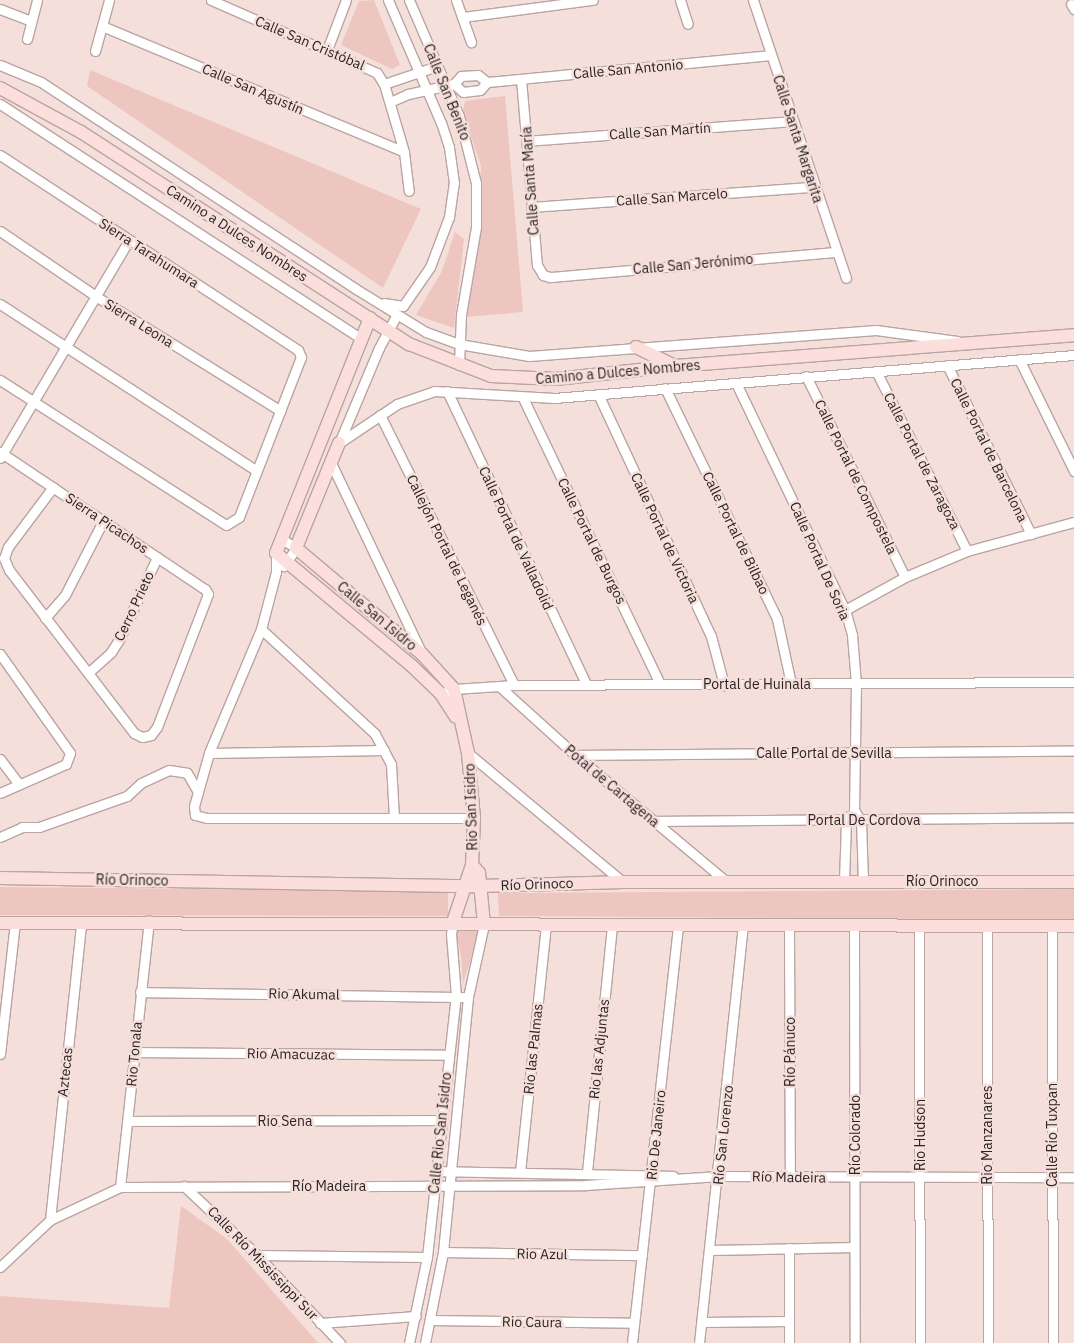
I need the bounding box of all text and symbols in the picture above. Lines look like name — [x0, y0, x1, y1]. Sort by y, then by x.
street label: Calle San Cristóbal — [253, 12, 367, 74]
street label: Calle San Benito — [420, 41, 474, 143]
street label: Calle San Antonio — [572, 56, 684, 82]
street label: Calle San Agustín — [200, 60, 306, 118]
street label: Calle Santa Margarita — [769, 73, 827, 205]
street label: Calle San Martín — [609, 119, 711, 143]
street label: Calle Santa María — [518, 126, 542, 236]
street label: Camino a Dulces Nombres — [163, 181, 311, 285]
street label: Calle San Marcelo — [616, 185, 728, 209]
street label: Sierra Tarahumara — [96, 214, 202, 292]
street label: Calle San Jerónimo — [632, 250, 754, 278]
street label: Sierra Leona — [101, 295, 177, 351]
street label: Camino a Dulces Nombres — [535, 356, 701, 388]
street label: Calle Portal de Barcelona — [947, 375, 1031, 525]
street label: Calle Portal de Zaragoza — [880, 390, 964, 532]
street label: Calle Portal de Compostela — [811, 397, 901, 557]
street label: Calle Portal de Valladolid — [475, 464, 557, 612]
street label: Calle Portal de Bilbao — [699, 469, 773, 597]
street label: Calle Portal de Victoria — [627, 470, 703, 606]
street label: Callejón Portal de Leganés — [403, 472, 491, 628]
street label: Calle Portal de Burgos — [554, 475, 630, 607]
street label: Sierra Picachos — [62, 489, 152, 557]
street label: Calle Portal De Soria — [786, 499, 854, 623]
street label: Cerro Prieto — [111, 568, 157, 644]
street label: Calle San Isidro — [334, 578, 420, 654]
street label: Portal de Huinala — [703, 676, 811, 692]
street label: Potal de Cartagena — [561, 741, 663, 831]
street label: Calle Portal de Sevilla — [756, 745, 892, 761]
street label: Rio San Isidro — [461, 763, 481, 851]
street label: Portal De Cordova — [808, 812, 920, 828]
street label: Río Orinoco — [95, 871, 169, 889]
street label: Río Orinoco — [906, 873, 978, 889]
street label: Río Orinoco — [500, 874, 574, 894]
street label: Rio Akumal — [268, 985, 340, 1003]
street label: Rio las Adjuntas — [585, 998, 613, 1100]
street label: Rio las Palmas — [520, 1003, 546, 1095]
street label: Río Pánuco — [782, 1017, 798, 1087]
street label: Rio Tonala — [123, 1021, 145, 1087]
street label: Rio Amacuzac — [247, 1045, 335, 1063]
street label: Aztecas — [54, 1047, 76, 1097]
street label: Calle Rio San Isidro — [425, 1071, 455, 1195]
street label: Calle Río Tuxpan — [1044, 1083, 1060, 1187]
street label: Río San Lorenzo — [709, 1084, 737, 1186]
street label: Rio Manzanares — [979, 1085, 995, 1185]
street label: Rio De Janeiro — [643, 1089, 669, 1181]
street label: Río Colorado — [847, 1095, 863, 1175]
street label: Rio Hudson — [912, 1099, 928, 1171]
street label: Rio Sena — [258, 1113, 312, 1129]
street label: Río Madeira — [752, 1168, 826, 1186]
street label: Río Madeira — [292, 1178, 366, 1194]
street label: Calle Río Mississippi Sur — [204, 1203, 322, 1323]
street label: Rio Azul — [516, 1245, 568, 1263]
street label: Rio Caura — [502, 1313, 562, 1331]

